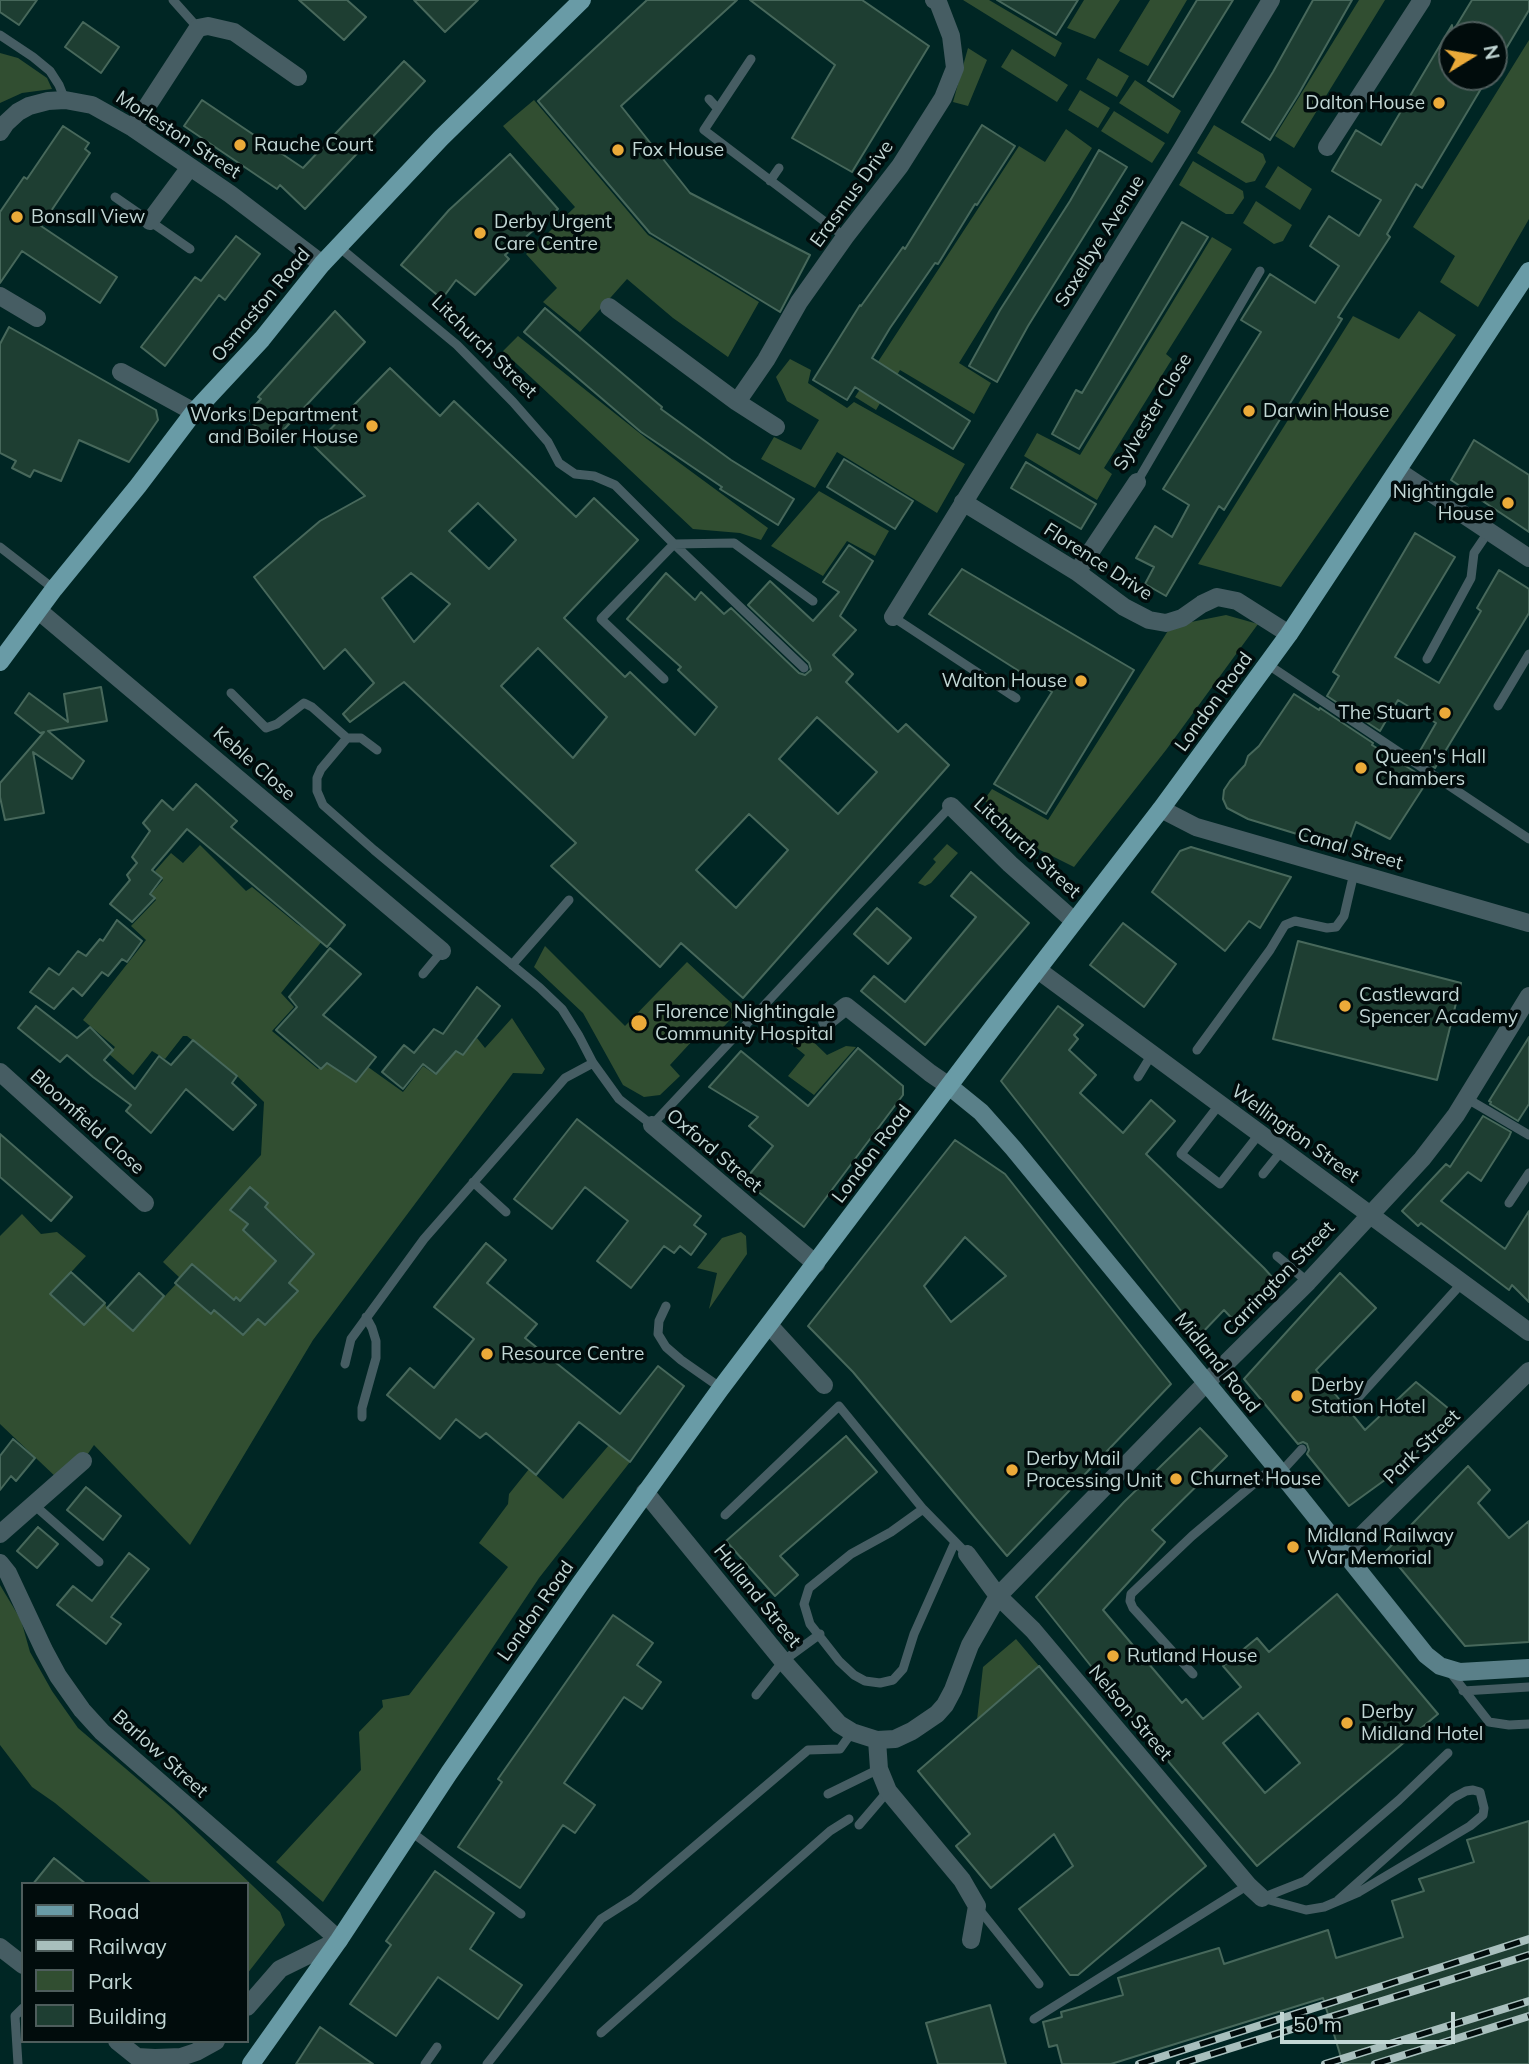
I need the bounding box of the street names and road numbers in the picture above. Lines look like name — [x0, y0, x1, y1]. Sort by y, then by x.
street label: Morleston Street — [111, 86, 245, 184]
street label: Erasmus Drive — [806, 136, 898, 252]
street label: Saxelbye Avenue — [1050, 171, 1150, 311]
street label: Osmaston Road — [207, 243, 315, 367]
street label: Litchurch Street — [427, 291, 541, 403]
street label: Sylvester Close — [1109, 349, 1197, 475]
street label: Florence Drive — [1039, 518, 1157, 606]
street label: London Road — [1170, 648, 1258, 756]
street label: Keble Close — [208, 722, 300, 806]
street label: Litchurch Street — [969, 793, 1085, 903]
street label: Canal Street — [1295, 823, 1405, 875]
street label: Bloomfield Close — [25, 1065, 149, 1179]
street label: Wellington Street — [1227, 1080, 1363, 1188]
street label: London Road — [828, 1100, 916, 1208]
street label: Oxford Street — [662, 1104, 766, 1198]
street label: Carrington Street — [1218, 1217, 1340, 1341]
street label: Midland Road — [1170, 1308, 1264, 1418]
street label: Park Street — [1379, 1405, 1465, 1489]
street label: Hulland Street — [708, 1540, 806, 1652]
street label: London Road — [493, 1556, 579, 1666]
street label: Nelson Street — [1083, 1660, 1177, 1766]
street label: Barlow Street — [108, 1705, 212, 1803]

